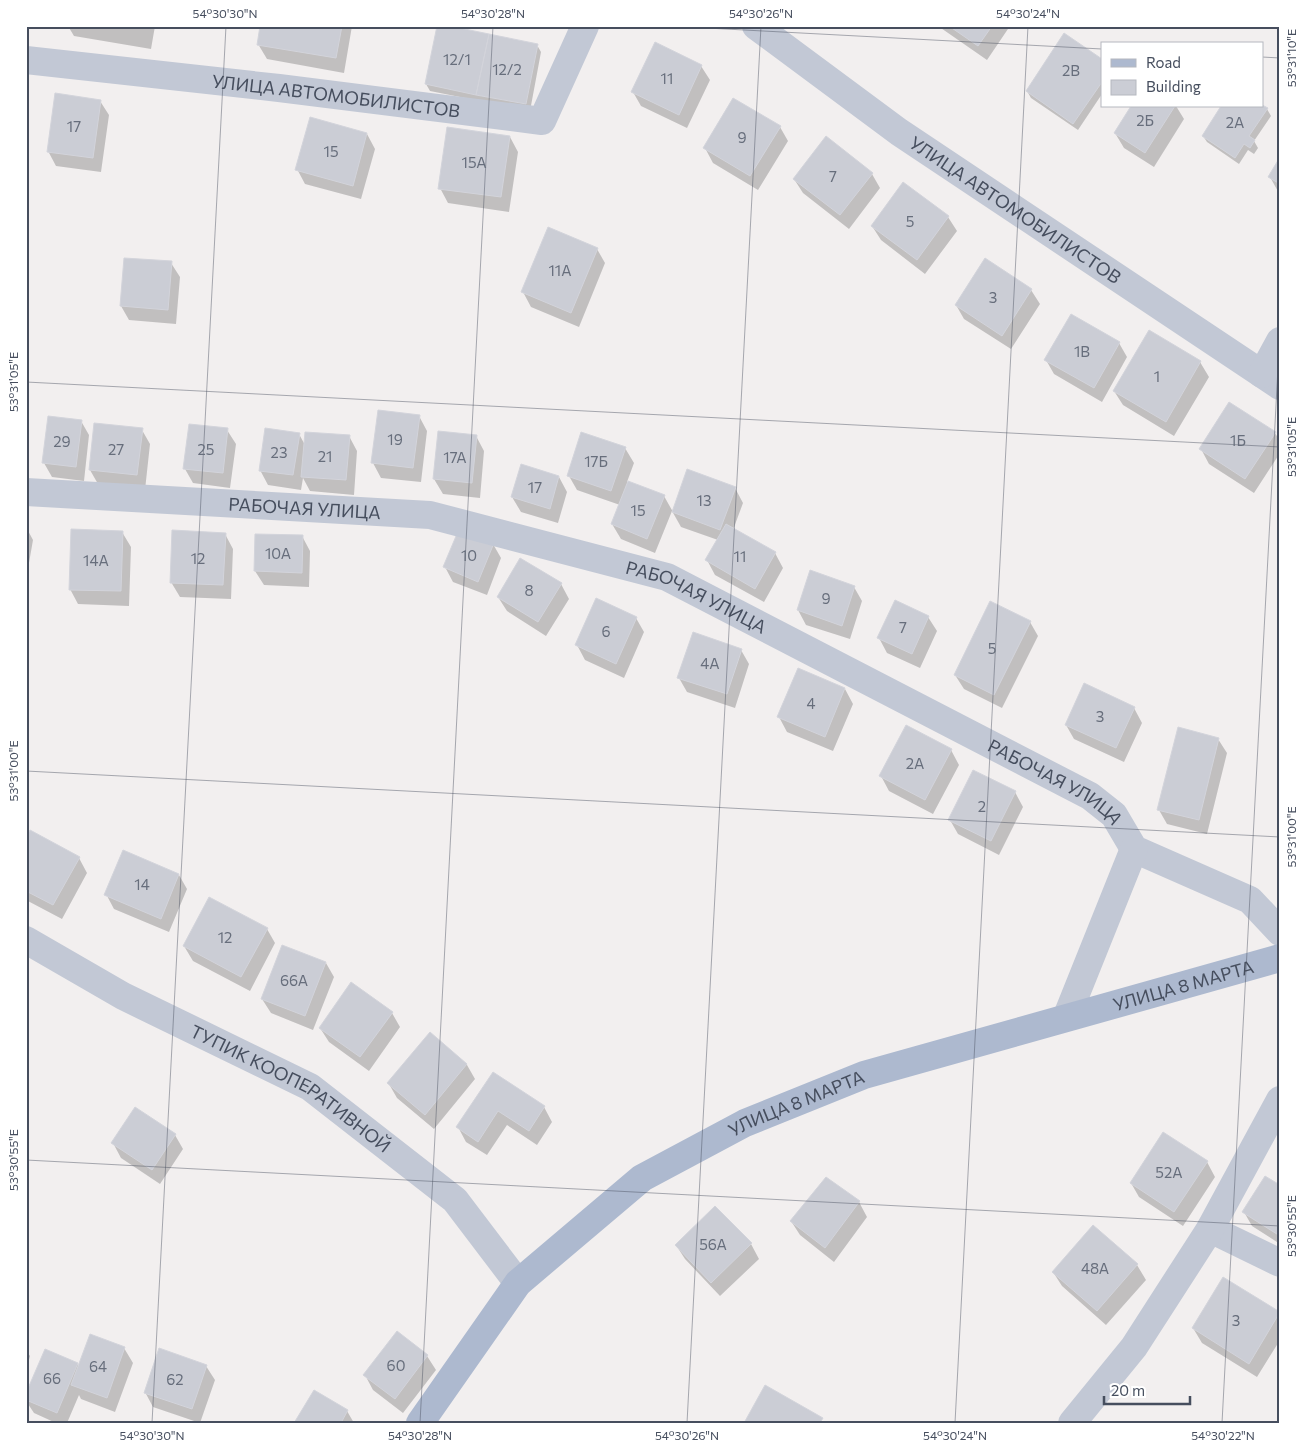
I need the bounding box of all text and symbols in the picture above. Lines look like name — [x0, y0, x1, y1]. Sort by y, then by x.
text: 54°30'30"N — [193, 6, 258, 20]
text: 54°30'28"N — [461, 6, 525, 20]
text: 54°30'26"N — [729, 6, 793, 20]
text: 54°30'24"N — [996, 6, 1060, 20]
text: 53°31'10"E — [1284, 29, 1298, 87]
legend — [1101, 42, 1264, 108]
house number: 12/1 — [443, 50, 471, 68]
text: Road — [1146, 53, 1181, 71]
house number: 12/2 — [492, 60, 522, 78]
house number: 2В — [1062, 61, 1080, 79]
house number: 11 — [661, 69, 673, 87]
street label: УЛИЦА АВТОМОБИЛИСТОВ — [211, 70, 461, 122]
text: Building — [1146, 77, 1201, 95]
house number: 2Б — [1136, 111, 1154, 129]
house number: 2А — [1226, 113, 1244, 131]
house number: 17 — [67, 117, 81, 135]
house number: 9 — [737, 128, 747, 146]
street label: УЛИЦА АВТОМОБИЛИСТОВ — [905, 131, 1126, 288]
house number: 15 — [323, 142, 339, 160]
house number: 15А — [461, 153, 487, 171]
house number: 7 — [829, 167, 837, 185]
house number: 5 — [906, 212, 914, 230]
house number: 11А — [548, 261, 572, 279]
house number: 3 — [989, 288, 997, 306]
house number: 1В — [1074, 342, 1090, 360]
text: 53°31'05"E — [6, 352, 20, 412]
house number: 1 — [1154, 367, 1160, 385]
text: 53°31'05"E — [1284, 417, 1298, 477]
house number: 19 — [387, 430, 403, 448]
house number: 1Б — [1230, 431, 1246, 449]
house number: 29 — [53, 432, 71, 450]
house number: 27 — [108, 440, 124, 458]
house number: 25 — [198, 440, 214, 458]
house number: 23 — [271, 443, 287, 461]
house number: 21 — [318, 447, 332, 465]
house number: 17А — [443, 448, 467, 466]
house number: 17Б — [584, 452, 608, 470]
house number: 17 — [528, 478, 542, 496]
house number: 13 — [697, 491, 711, 509]
street label: РАБОЧАЯ УЛИЦА — [228, 493, 381, 523]
house number: 15 — [630, 501, 646, 519]
house number: 10А — [265, 544, 291, 562]
house number: 10 — [461, 546, 477, 564]
house number: 11 — [734, 547, 746, 565]
house number: 12 — [191, 549, 205, 567]
house number: 14А — [83, 551, 109, 569]
street label: РАБОЧАЯ УЛИЦА — [624, 556, 770, 638]
house number: 8 — [524, 581, 534, 599]
house number: 9 — [821, 589, 831, 607]
house number: 7 — [899, 618, 907, 636]
house number: 6 — [601, 622, 611, 640]
house number: 5 — [988, 639, 996, 657]
house number: 4А — [700, 654, 720, 672]
house number: 4 — [807, 694, 816, 712]
house number: 3 — [1096, 707, 1104, 725]
street label: РАБОЧАЯ УЛИЦА — [984, 734, 1128, 828]
text: 53°31'00"E — [6, 740, 20, 802]
house number: 2А — [906, 754, 924, 772]
house number: 2 — [978, 797, 986, 815]
text: 53°31'00"E — [1284, 806, 1298, 868]
house number: 14 — [134, 875, 150, 893]
house number: 12 — [218, 928, 232, 946]
street label: УЛИЦА 8 МАРТА — [1110, 955, 1256, 1015]
house number: 66А — [280, 971, 308, 989]
street label: ТУПИК КООПЕРАТИВНОЙ — [187, 1020, 395, 1157]
street label: УЛИЦА 8 МАРТА — [724, 1065, 867, 1141]
text: 53°30'55"E — [6, 1129, 20, 1191]
house number: 52А — [1155, 1163, 1183, 1181]
text: 53°30'55"E — [1284, 1195, 1298, 1257]
house number: 56А — [699, 1235, 727, 1253]
house number: 48А — [1081, 1259, 1109, 1277]
house number: 3 — [1232, 1311, 1240, 1329]
house number: 60 — [387, 1356, 405, 1374]
house number: 64 — [89, 1357, 107, 1375]
house number: 66 — [43, 1369, 61, 1387]
house number: 62 — [166, 1370, 184, 1388]
scale bar — [1104, 1374, 1190, 1406]
text: 20 m — [1111, 1381, 1145, 1399]
text: 54°30'30"N — [120, 1428, 185, 1442]
text: 54°30'28"N — [388, 1428, 452, 1442]
text: 54°30'26"N — [655, 1428, 719, 1442]
text: 54°30'24"N — [923, 1428, 987, 1442]
text: 54°30'22"N — [1191, 1428, 1255, 1442]

